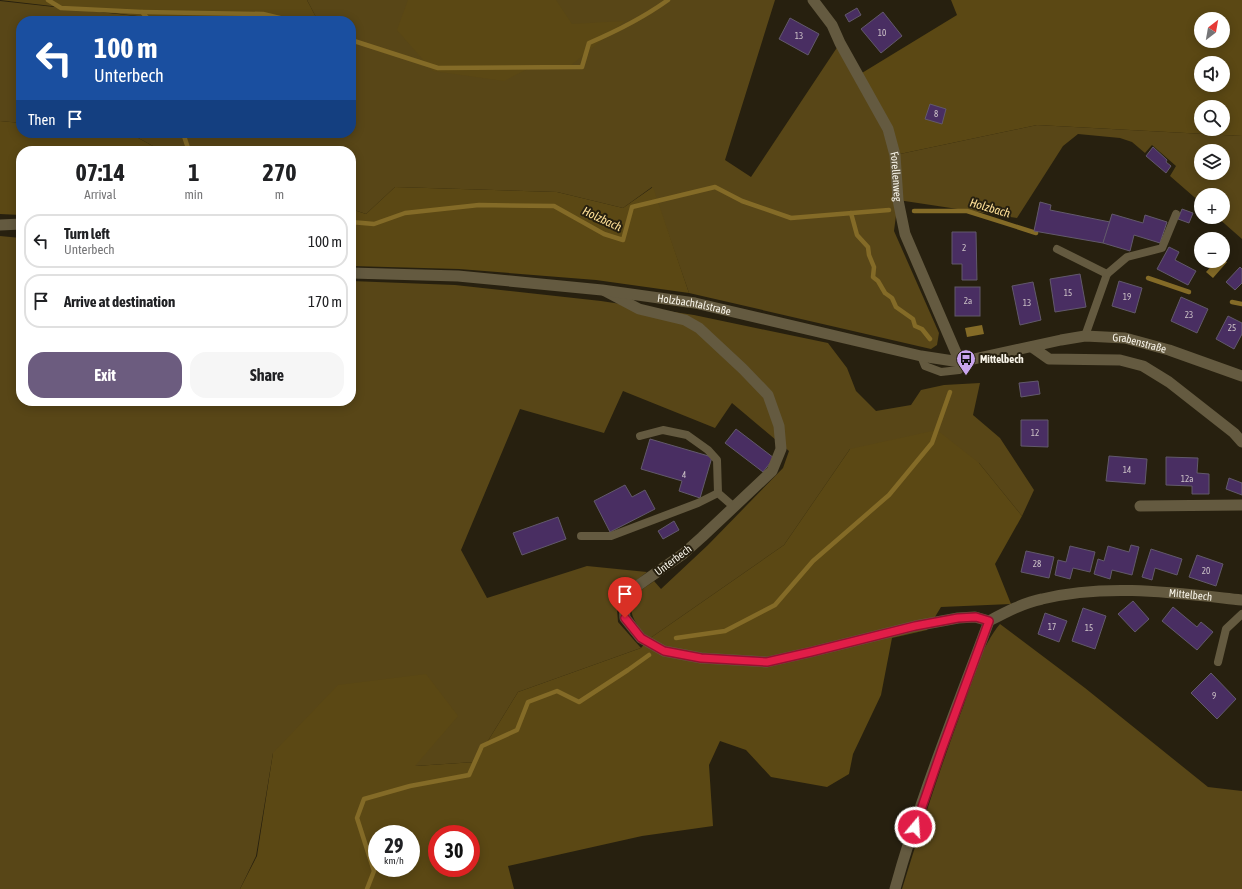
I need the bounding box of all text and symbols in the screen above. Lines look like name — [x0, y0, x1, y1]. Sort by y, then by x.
north arrow — [1194, 12, 1230, 48]
map controls — [1194, 12, 1230, 268]
house number: 10 — [878, 28, 886, 38]
house number: 13 — [795, 31, 803, 41]
icon: left — [28, 32, 80, 84]
text: 100 m — [94, 32, 157, 64]
button: sound — [1194, 56, 1230, 92]
text: Unterbech — [94, 65, 164, 86]
button: search — [1194, 100, 1230, 136]
icon: arrive — [64, 108, 86, 130]
house number: 8 — [934, 109, 938, 119]
text: Then — [28, 111, 56, 128]
button: layers — [1194, 144, 1230, 180]
street label: Forellenweg — [888, 150, 904, 202]
text: 07:14 — [76, 159, 125, 186]
text: 1 — [188, 159, 199, 186]
text: 270 — [263, 159, 296, 186]
text: Arrival — [84, 187, 116, 202]
text: min — [184, 187, 203, 202]
text: m — [275, 187, 284, 202]
button: + — [1194, 188, 1230, 224]
water label: Holzbach — [968, 196, 1012, 221]
water label: Holzbach — [580, 204, 624, 234]
text: Turn left — [64, 225, 110, 242]
icon: left — [30, 230, 52, 252]
button: − — [1194, 232, 1230, 268]
text: 100 m — [308, 233, 342, 250]
text: Unterbech — [64, 242, 114, 257]
house number: 2 — [962, 243, 966, 253]
house number: 15 — [1064, 288, 1072, 298]
icon: arrive — [30, 290, 52, 312]
street label: Holzbachtalstraße — [656, 292, 732, 317]
house number: 19 — [1123, 292, 1131, 302]
text: Arrive at destination — [64, 293, 175, 310]
text: 170 m — [308, 293, 342, 310]
house number: 2a — [964, 296, 972, 306]
house number: 13 — [1023, 298, 1031, 308]
house number: 23 — [1185, 310, 1193, 320]
house number: 25 — [1228, 323, 1236, 333]
street label: Grabenstraße — [1112, 331, 1168, 355]
bus stop icon: Mittelbech — [955, 348, 977, 376]
button: Exit — [28, 352, 182, 398]
button: Share — [190, 352, 344, 398]
place label: Mittelbech — [980, 353, 1024, 365]
house number: 12 — [1031, 428, 1039, 438]
house number: 14 — [1123, 465, 1131, 475]
house number: 4 — [682, 470, 686, 480]
house number: 12a — [1181, 474, 1193, 484]
street label: Unterbech — [652, 542, 694, 578]
house number: 28 — [1033, 559, 1041, 569]
house number: 20 — [1202, 566, 1210, 576]
pin — [608, 577, 642, 618]
icon: arrive — [614, 583, 636, 605]
street label: Mittelbech — [1168, 587, 1213, 603]
house number: 17 — [1048, 622, 1056, 632]
house number: 15 — [1085, 623, 1093, 633]
house number: 9 — [1212, 691, 1216, 701]
position arrow — [894, 806, 936, 848]
speed limit sign: 30 — [428, 825, 480, 877]
text: 29 — [385, 834, 403, 857]
text: km/h — [384, 855, 404, 866]

